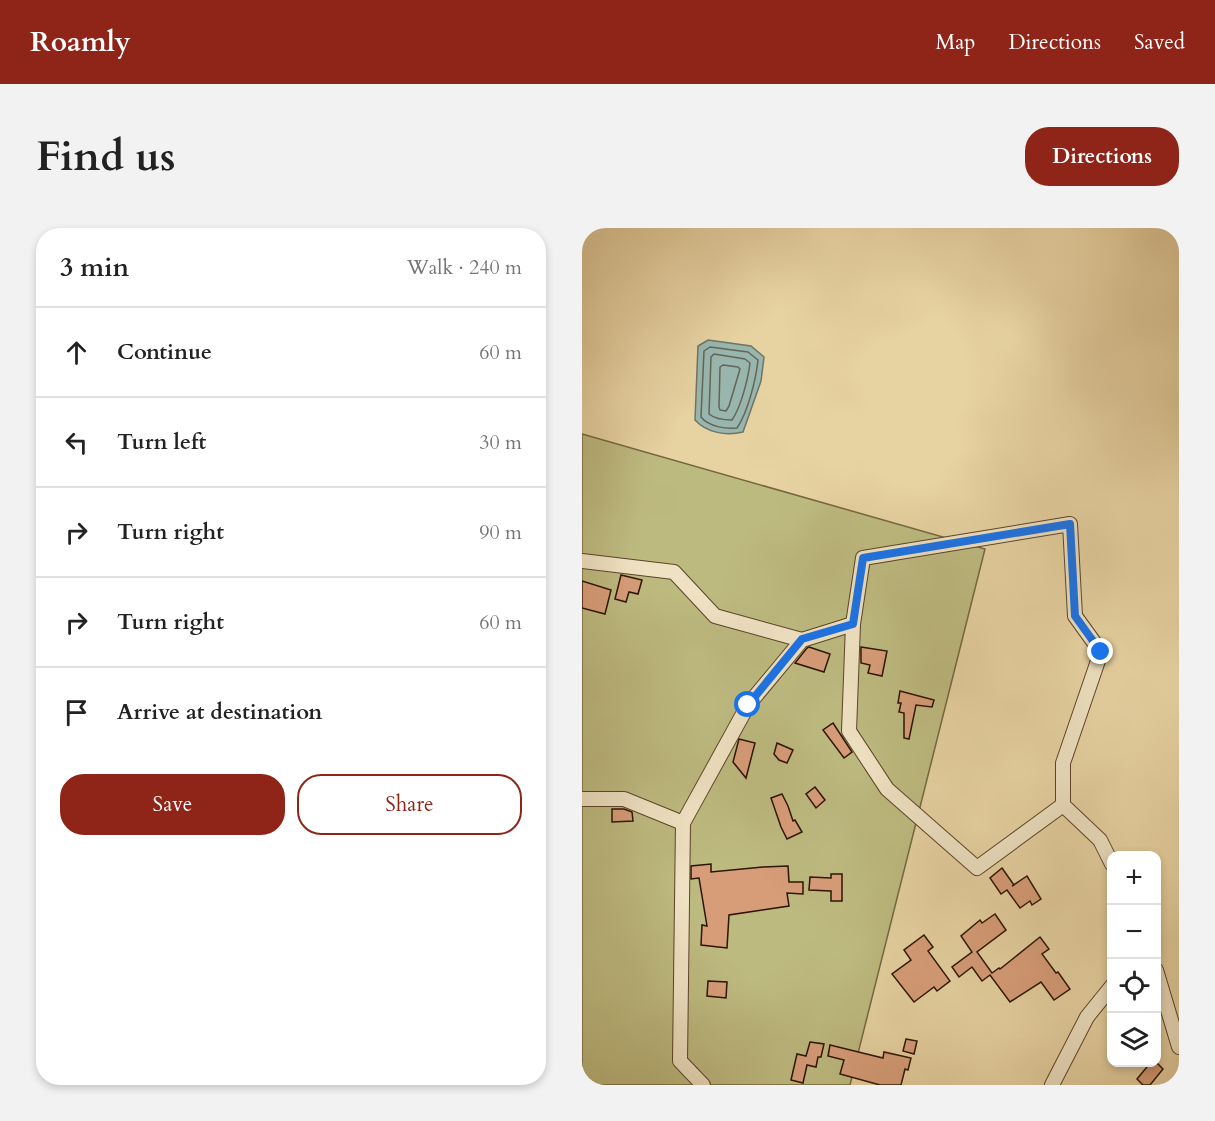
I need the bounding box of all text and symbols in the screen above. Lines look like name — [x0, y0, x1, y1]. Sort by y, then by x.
text: Roamly — [30, 23, 131, 61]
text: Map — [935, 28, 975, 57]
text: Directions — [1008, 28, 1101, 57]
text: Saved — [1134, 28, 1185, 57]
button: Directions — [1025, 127, 1179, 186]
text: Find us — [36, 128, 176, 185]
text: 3 min — [60, 250, 129, 285]
text: Walk · 240 m — [407, 254, 522, 281]
icon: ahead — [60, 336, 93, 369]
text: Continue — [117, 337, 212, 367]
text: 60 m — [479, 339, 522, 366]
icon: left — [60, 426, 93, 459]
text: Turn left — [117, 427, 206, 457]
text: 30 m — [479, 429, 522, 456]
icon: right — [60, 516, 93, 549]
text: Turn right — [117, 517, 224, 547]
text: 90 m — [479, 519, 522, 546]
icon: right — [60, 606, 93, 639]
text: Turn right — [117, 607, 224, 637]
text: 60 m — [479, 609, 522, 636]
route end — [1087, 638, 1113, 664]
route start — [734, 691, 760, 717]
icon: arrive — [60, 696, 93, 729]
text: Arrive at destination — [117, 697, 322, 727]
button: Save — [60, 774, 285, 835]
button: Share — [297, 774, 522, 835]
map controls — [1107, 851, 1161, 1067]
button: + — [1107, 851, 1161, 905]
button: − — [1107, 905, 1161, 959]
button: locate — [1107, 959, 1161, 1013]
button: layers — [1107, 1013, 1161, 1067]

